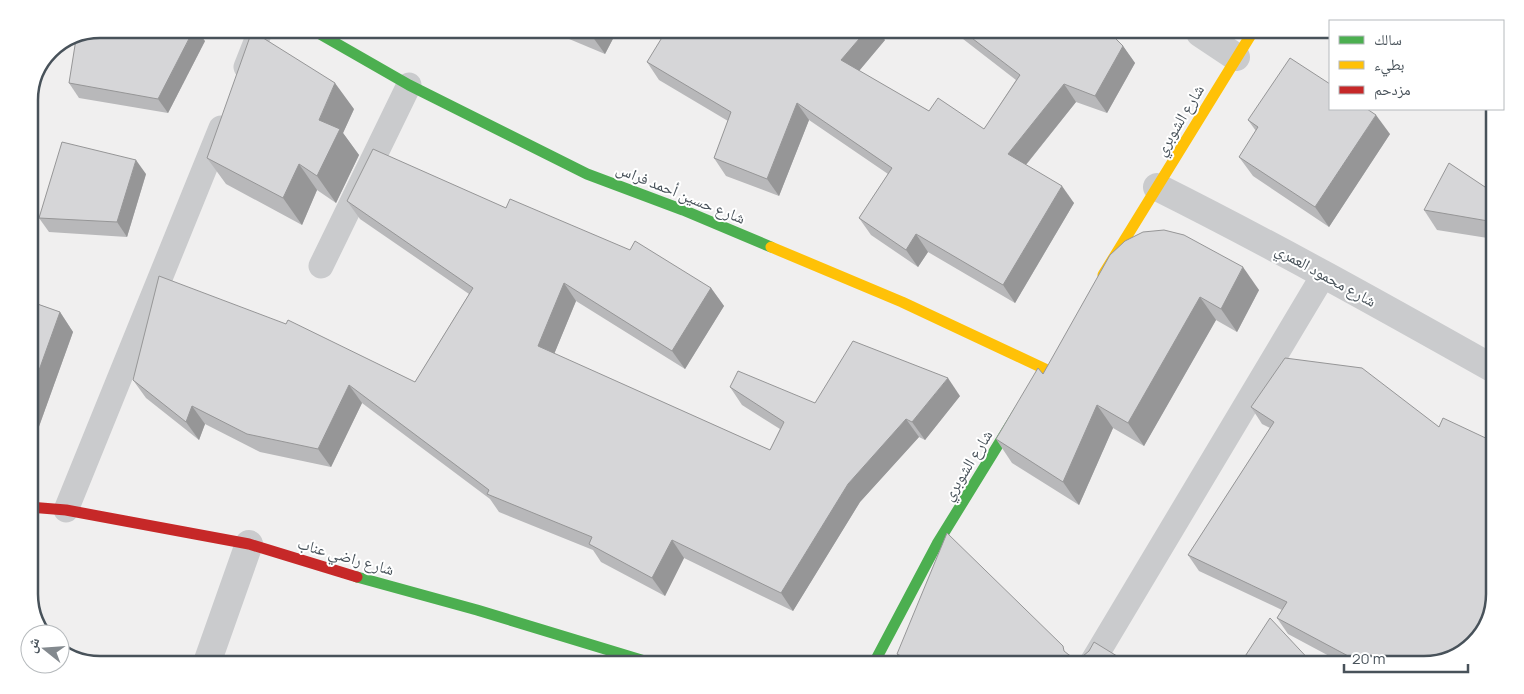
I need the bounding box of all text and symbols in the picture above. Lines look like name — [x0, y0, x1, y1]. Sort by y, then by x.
legend — [1329, 20, 1504, 110]
text: سالك — [1374, 29, 1402, 50]
text: بطيء — [1374, 54, 1404, 77]
text: مزدحم — [1374, 79, 1411, 100]
street label: شارع الشوبري — [1149, 80, 1211, 161]
street label: شارع حسين أحمد فراس — [613, 157, 749, 229]
street label: شارع محمود العمري — [1271, 238, 1380, 314]
street label: شارع الشوبري — [937, 425, 999, 506]
street label: شارع راضي عناب — [295, 532, 397, 582]
north arrow — [20, 624, 70, 674]
text: ش — [21, 635, 43, 655]
scale bar — [1344, 642, 1468, 674]
text: 20 m — [1352, 648, 1385, 669]

